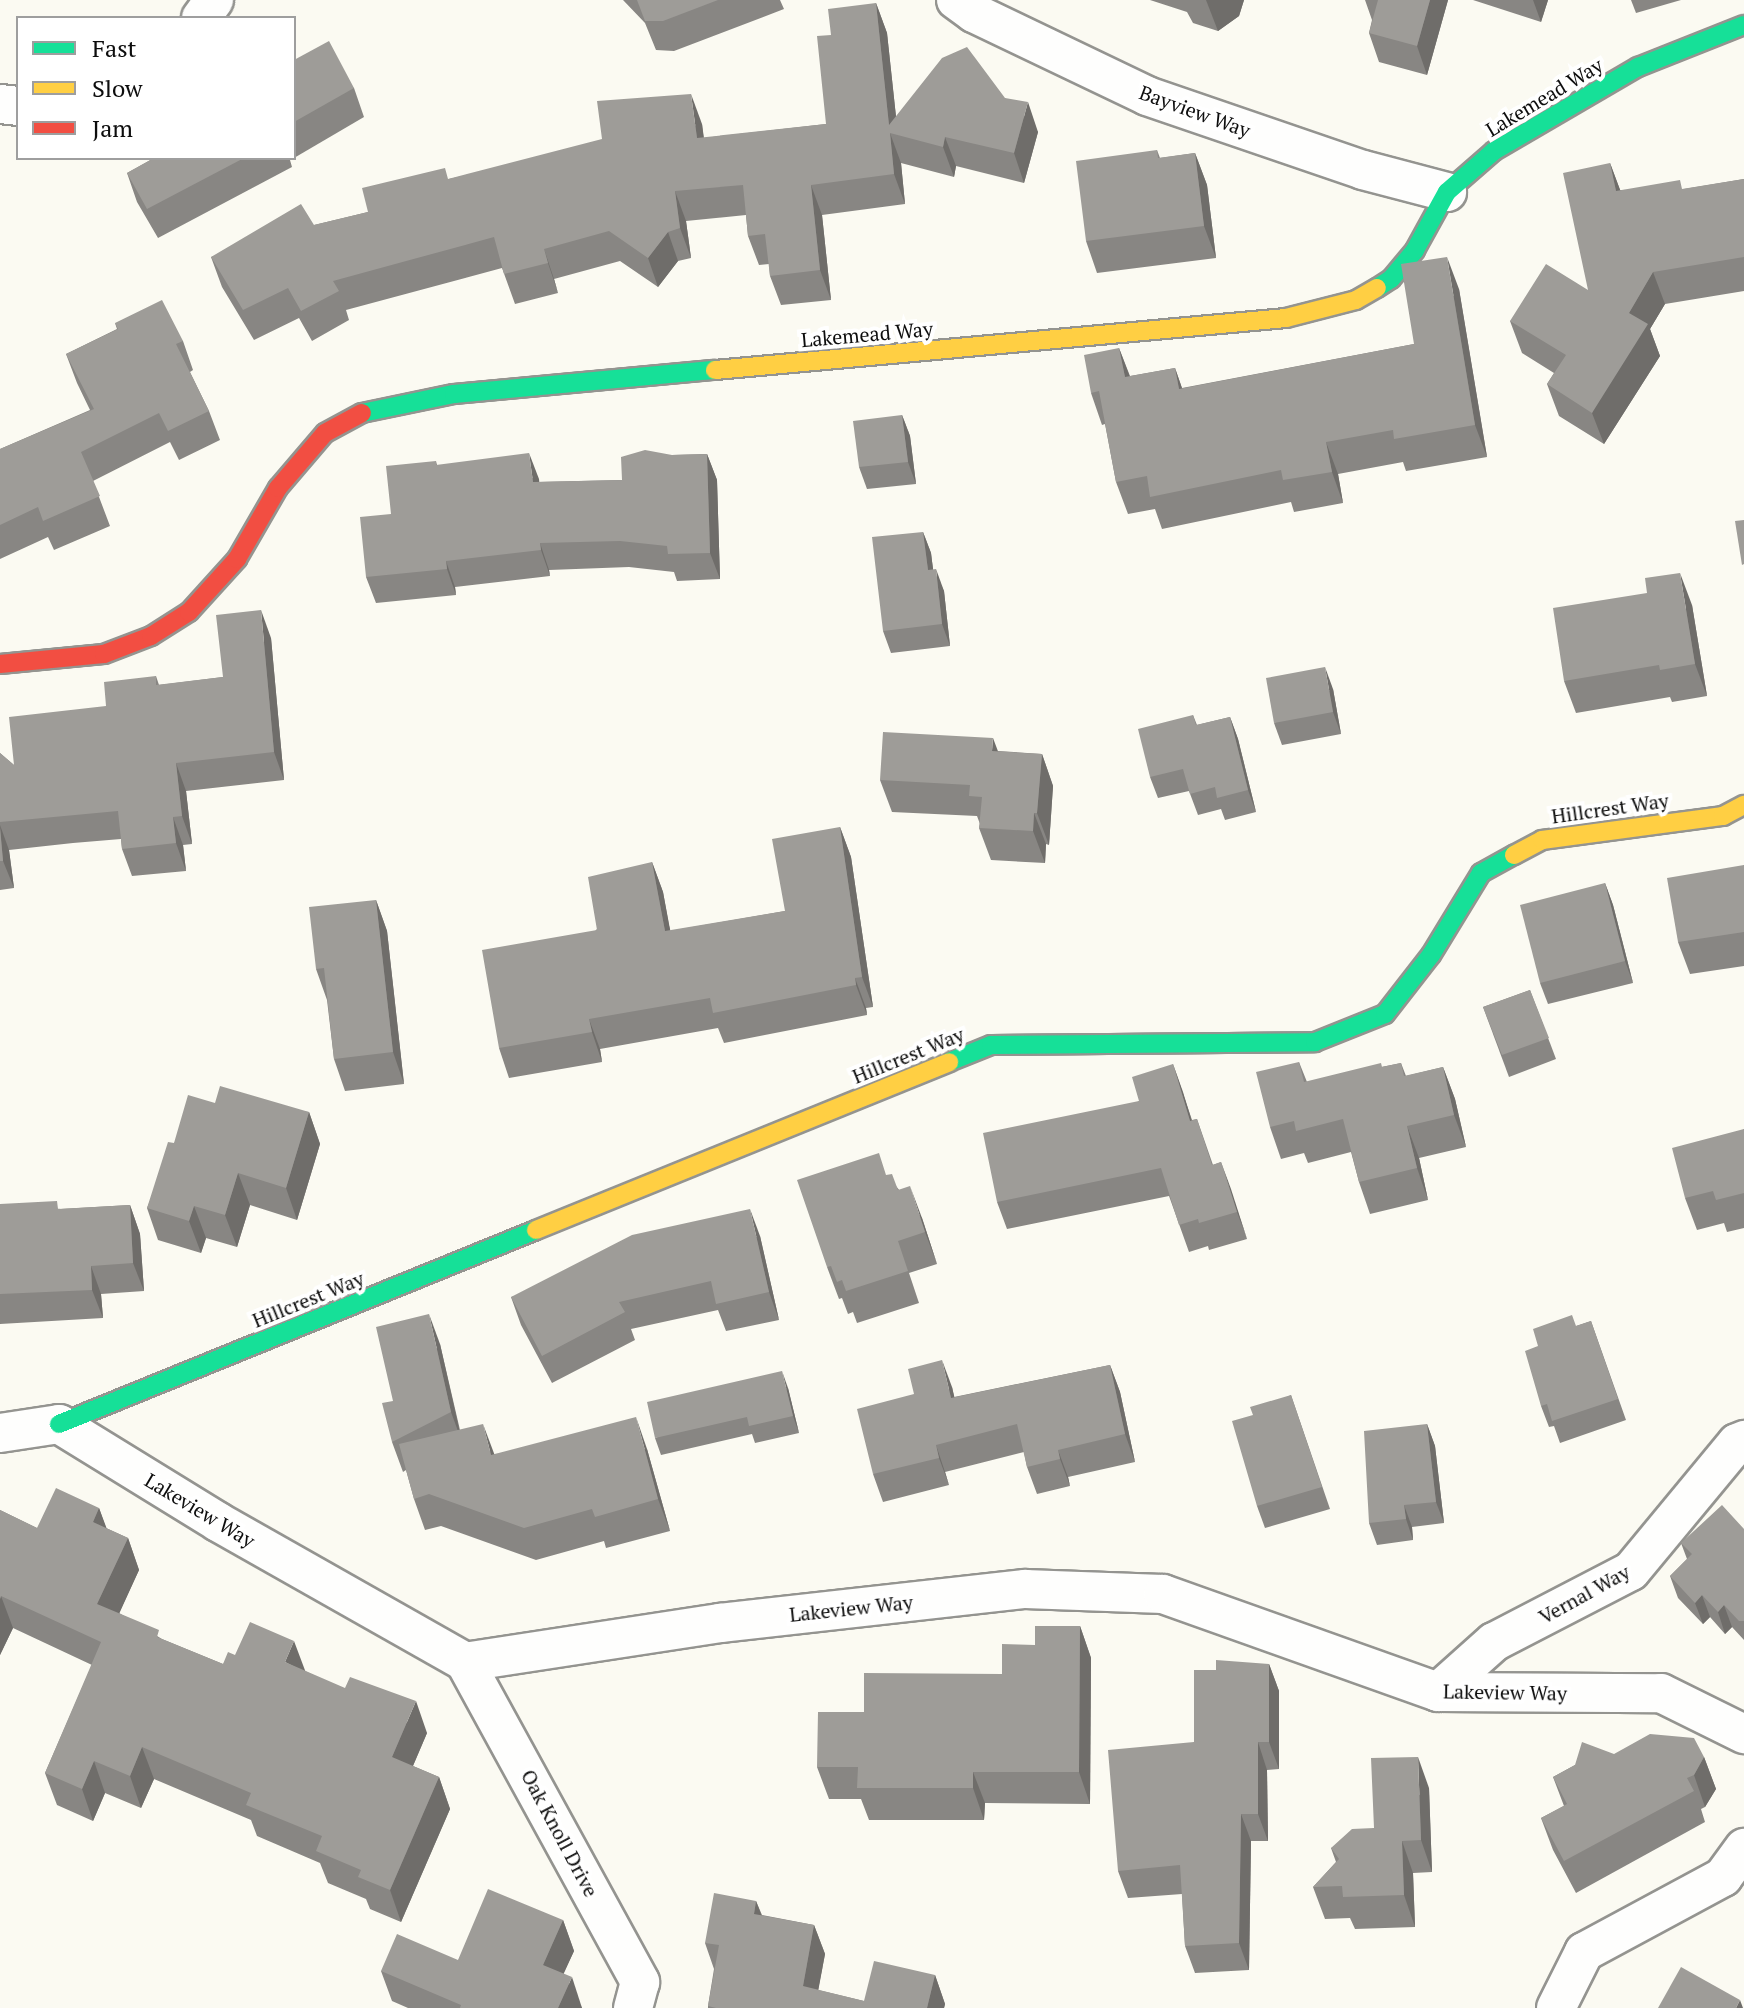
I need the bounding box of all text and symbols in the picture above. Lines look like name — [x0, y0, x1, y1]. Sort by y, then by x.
legend — [16, 16, 296, 160]
text: Fast — [92, 32, 136, 64]
street label: Lakemead Way — [1481, 53, 1607, 141]
text: Slow — [92, 72, 143, 104]
street label: Bayview Way — [1136, 80, 1254, 142]
text: Jam — [92, 112, 133, 144]
street label: Lakemead Way — [800, 316, 934, 352]
street label: Hillcrest Way — [1550, 788, 1670, 828]
street label: Hillcrest Way — [849, 1022, 967, 1088]
street label: Hillcrest Way — [249, 1266, 367, 1332]
street label: Lakeview Way — [141, 1468, 259, 1552]
street label: Vernal Way — [1534, 1559, 1634, 1629]
street label: Lakeview Way — [788, 1590, 914, 1626]
street label: Lakeview Way — [1443, 1679, 1567, 1705]
street label: Oak Knoll Drive — [516, 1765, 604, 1901]

